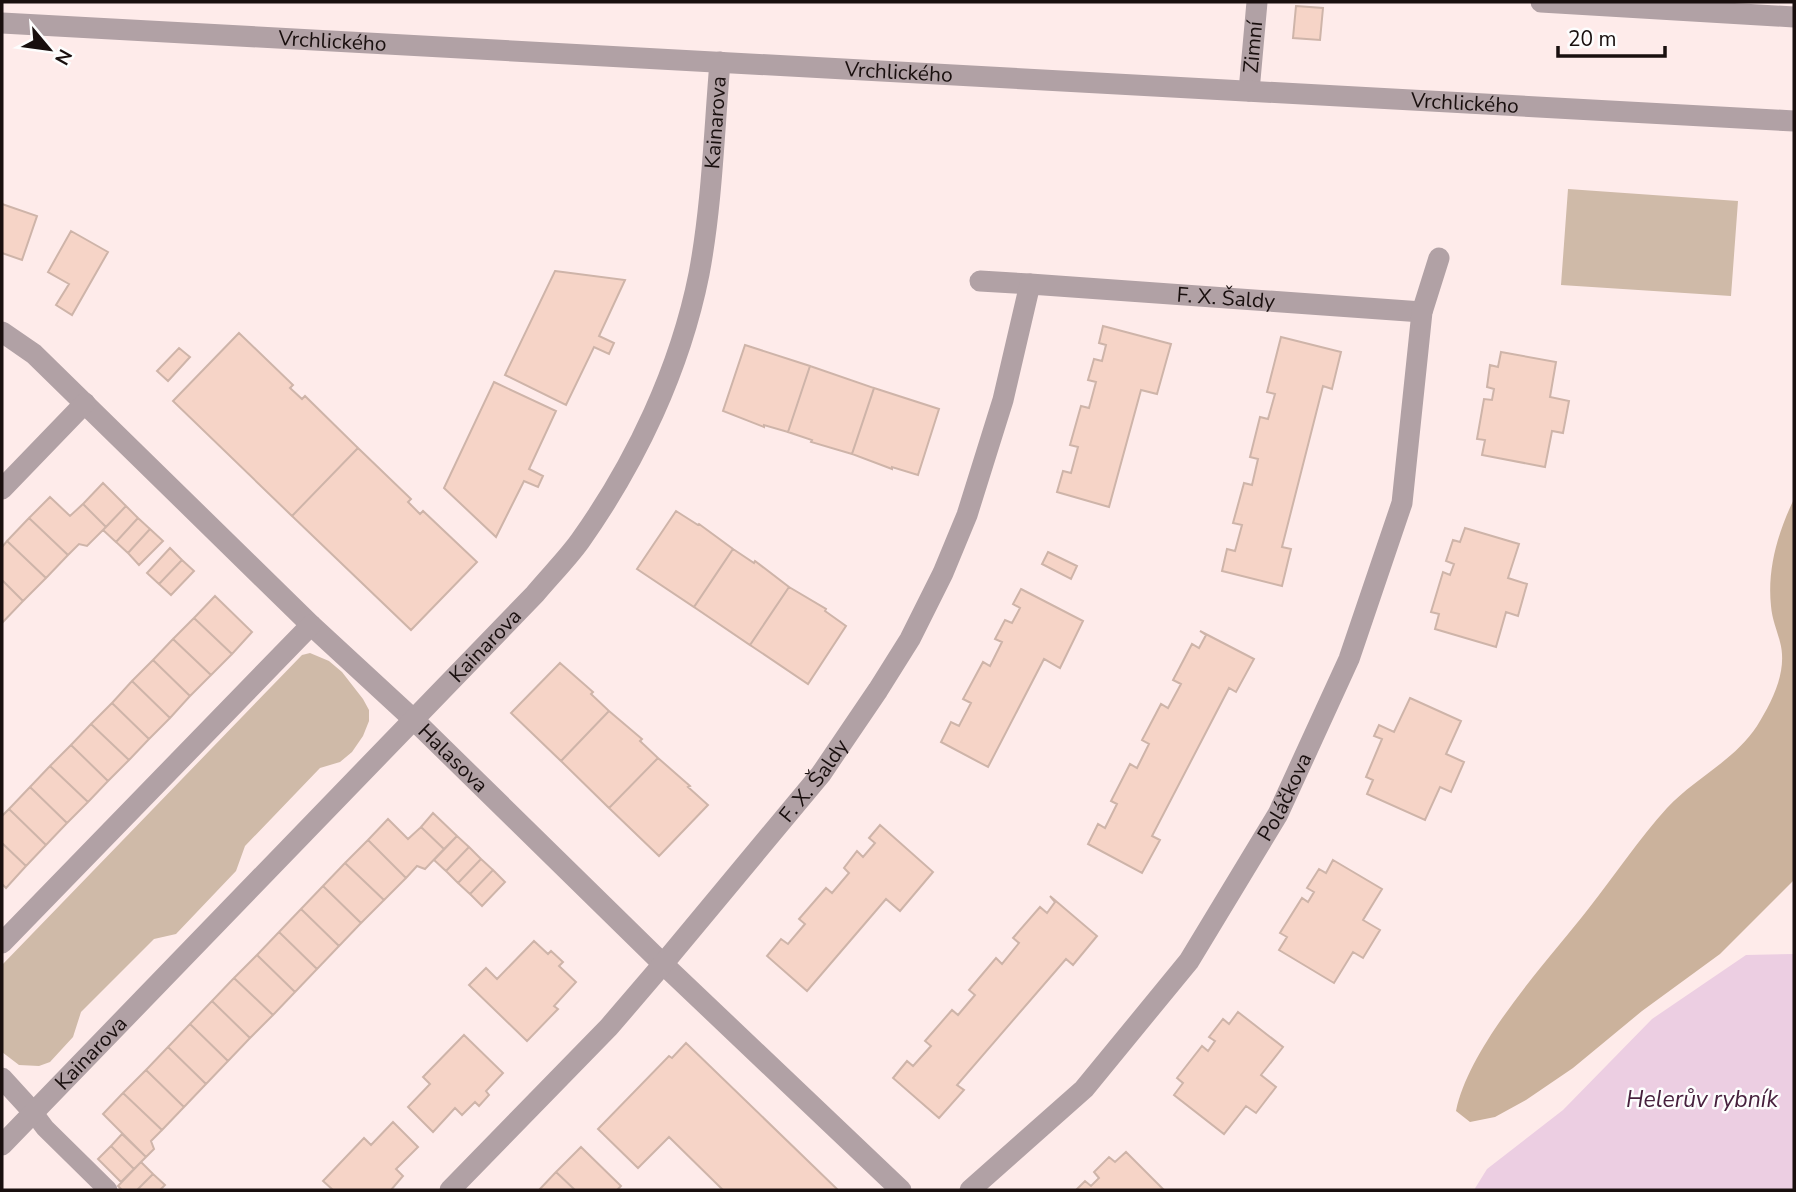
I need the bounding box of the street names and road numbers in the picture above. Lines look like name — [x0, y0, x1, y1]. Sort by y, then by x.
street label: Zimní — [1237, 19, 1269, 74]
street label: Vrchlického — [277, 24, 387, 58]
street label: Vrchlického — [843, 55, 953, 89]
street label: Kainarova — [698, 75, 733, 170]
street label: Vrchlického — [1409, 86, 1520, 120]
street label: F. X. Šaldy — [1176, 281, 1276, 315]
street label: Kainarova — [443, 602, 528, 689]
street label: Halasova — [412, 717, 494, 799]
street label: F. X. Šaldy — [772, 733, 855, 828]
street label: Poláčkova — [1251, 748, 1318, 846]
street label: Kainarova — [49, 1010, 133, 1096]

